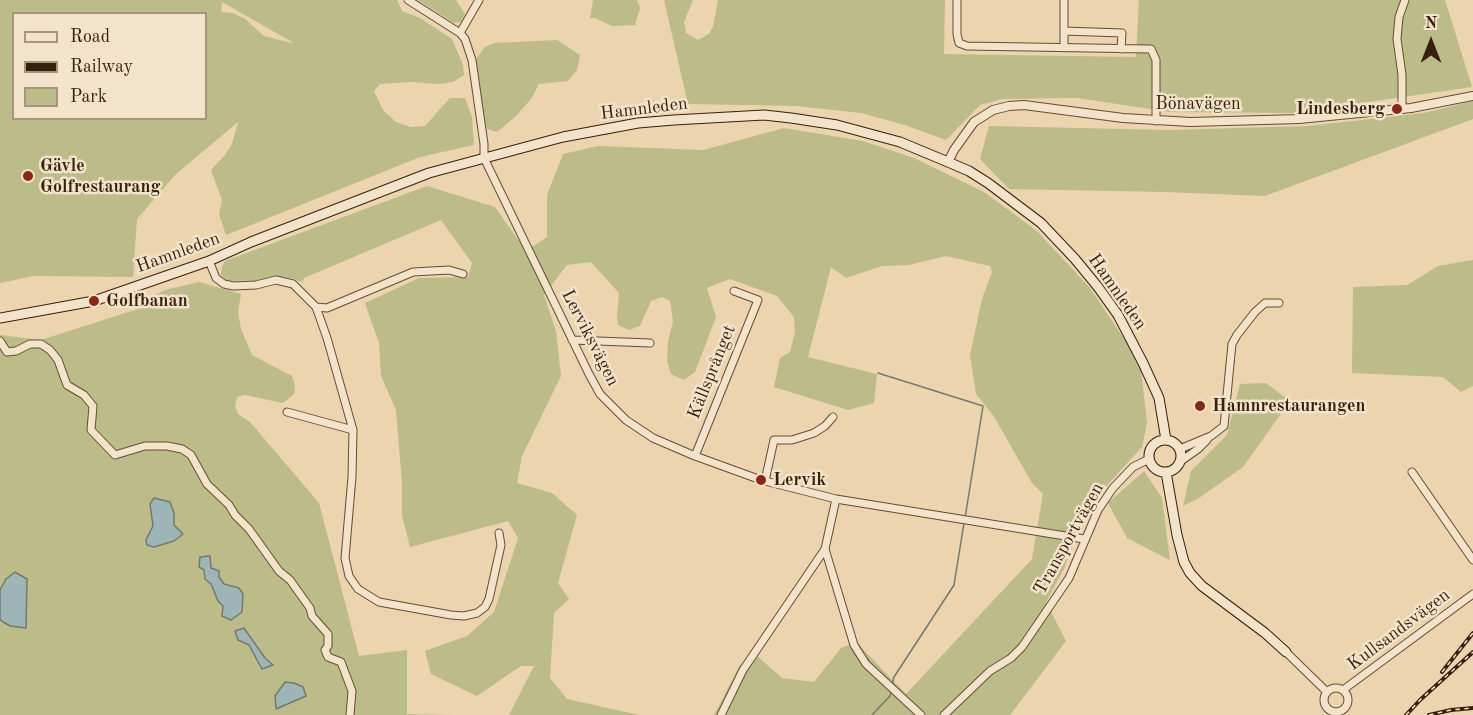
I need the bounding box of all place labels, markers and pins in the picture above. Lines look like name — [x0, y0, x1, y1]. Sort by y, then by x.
place label: Lindesberg — [1296, 98, 1385, 120]
marker: Lindesberg — [1390, 102, 1404, 116]
place label: Gävle Golfrestaurang — [40, 155, 160, 198]
marker: Gävle Golfrestaurang — [21, 169, 35, 183]
place label: Golfbanan — [106, 290, 188, 312]
marker: Golfbanan — [87, 294, 101, 308]
place label: Hamnrestaurangen — [1212, 395, 1365, 417]
marker: Hamnrestaurangen — [1193, 399, 1207, 413]
place label: Lervik — [773, 469, 826, 491]
marker: Lervik — [754, 473, 768, 487]

